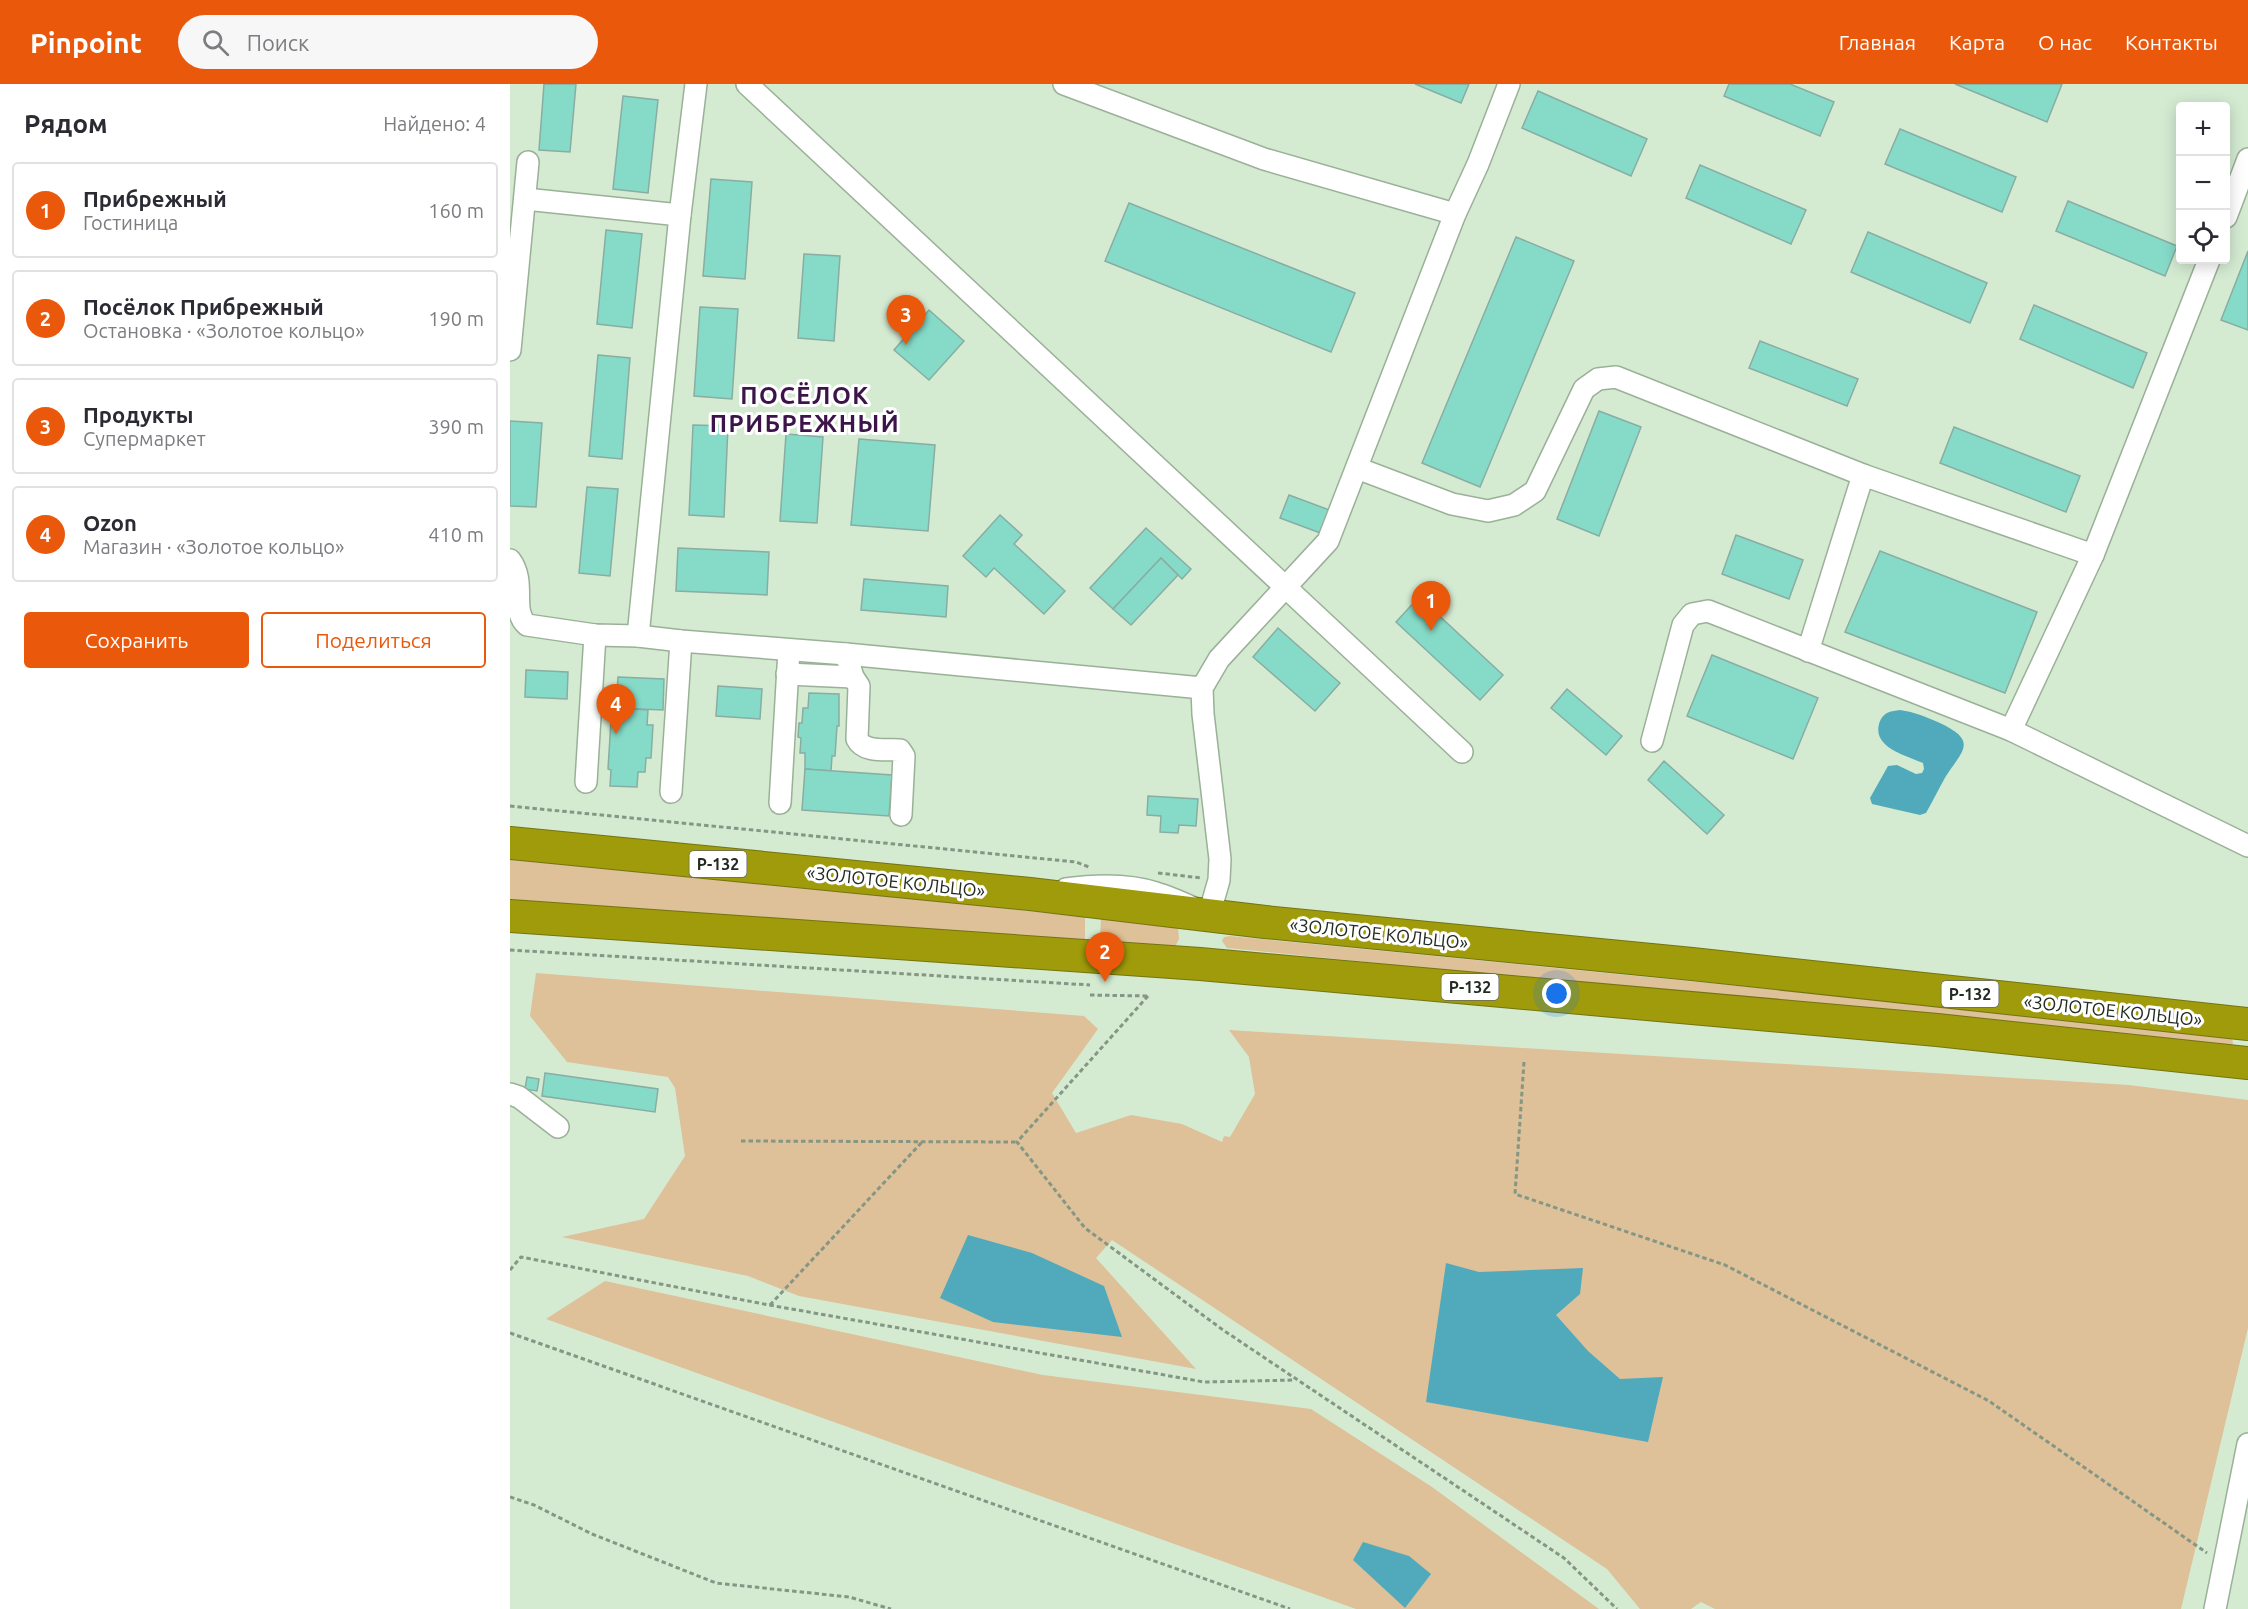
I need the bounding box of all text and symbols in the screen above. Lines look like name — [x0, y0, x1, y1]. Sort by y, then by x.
search box — [178, 15, 598, 69]
icon: search — [199, 26, 232, 59]
text: Pinpoint — [30, 27, 142, 58]
text: Поиск — [247, 30, 309, 55]
text: Главная — [1839, 30, 1916, 54]
text: Карта — [1949, 30, 2005, 54]
text: О нас — [2038, 30, 2092, 54]
text: Контакты — [2125, 30, 2218, 54]
map controls — [2176, 102, 2230, 264]
button: + — [2176, 102, 2230, 156]
text: Рядом — [24, 109, 108, 138]
text: Найдено: 4 — [383, 112, 486, 135]
button: − — [2176, 156, 2230, 210]
text: Прибрежный — [83, 186, 227, 211]
text: 1 — [40, 199, 51, 222]
text: 160 m — [428, 199, 484, 222]
button: locate — [2176, 210, 2230, 264]
text: Гостиница — [83, 211, 178, 234]
text: Посёлок Прибрежный — [83, 294, 324, 319]
pin: 3 — [886, 296, 926, 345]
text: 2 — [40, 307, 51, 330]
text: 190 m — [428, 307, 484, 330]
text: Остановка · «Золотое кольцо» — [83, 319, 365, 342]
district label: ПОСЁЛОК ПРИБРЕЖНЫЙ — [710, 382, 900, 437]
text: Продукты — [83, 402, 193, 427]
text: 3 — [40, 415, 51, 438]
text: 390 m — [428, 415, 484, 438]
text: Супермаркет — [83, 427, 206, 450]
text: Ozon — [83, 510, 137, 535]
text: 4 — [40, 523, 51, 546]
text: 410 m — [428, 523, 484, 546]
text: Магазин · «Золотое кольцо» — [83, 535, 344, 558]
pin: 1 — [1412, 582, 1450, 631]
button: Сохранить — [24, 612, 249, 668]
button: Поделиться — [261, 612, 486, 668]
pin: 4 — [596, 684, 636, 734]
road number: Р-132 — [690, 851, 746, 877]
street label: «ЗОЛОТОЕ КОЛЬЦО» — [806, 862, 986, 900]
street label: «ЗОЛОТОЕ КОЛЬЦО» — [1289, 914, 1469, 952]
pin: 2 — [1086, 932, 1124, 982]
road number: Р-132 — [1442, 974, 1498, 1000]
your location — [1542, 979, 1571, 1008]
road number: Р-132 — [1942, 981, 1998, 1007]
street label: «ЗОЛОТОЕ КОЛЬЦО» — [2023, 991, 2203, 1029]

